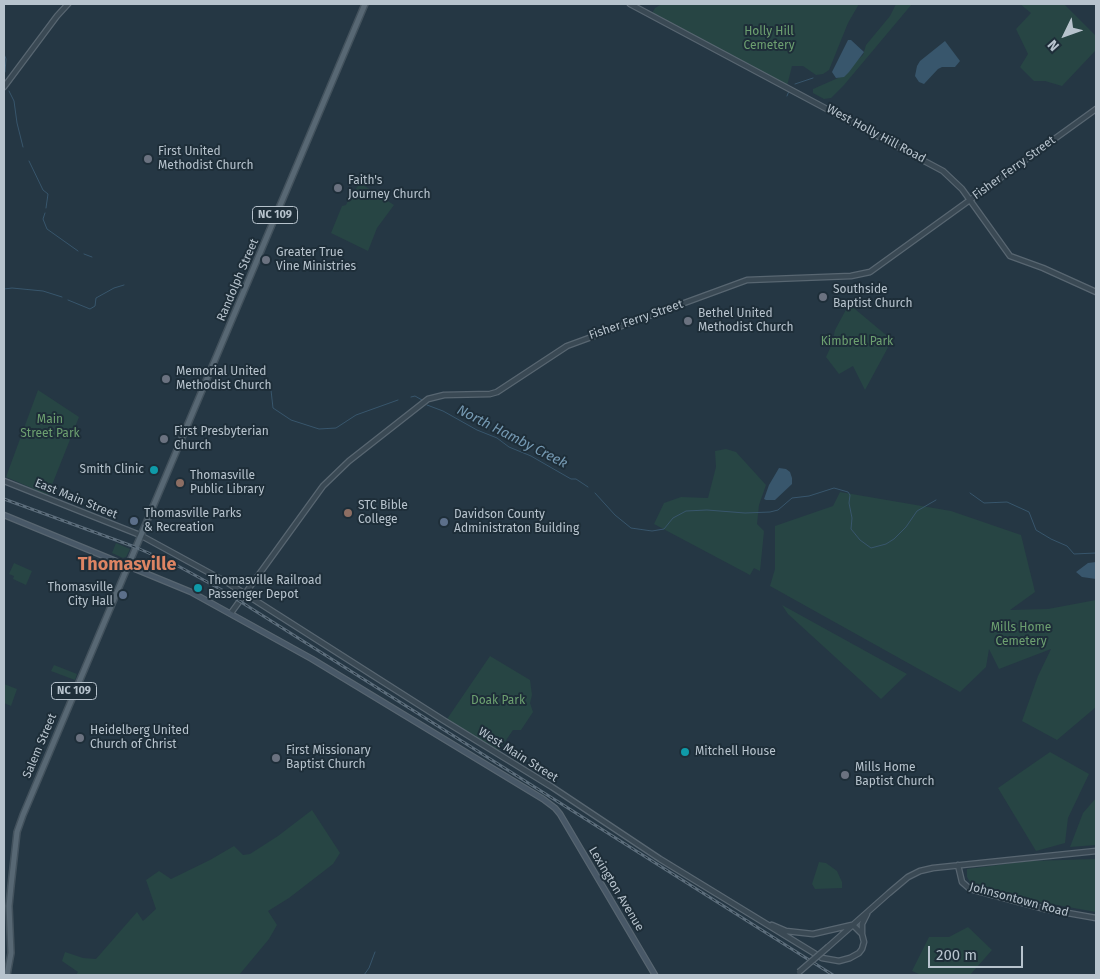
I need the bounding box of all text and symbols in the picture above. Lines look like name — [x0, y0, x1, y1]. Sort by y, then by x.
north arrow — [1040, 10, 1090, 60]
park label: Holly Hill Cemetery — [743, 25, 795, 53]
text: N — [1044, 36, 1063, 55]
street label: West Holly Hill Road — [824, 102, 928, 166]
street label: Fisher Ferry Street — [970, 133, 1058, 203]
place label: First United Methodist Church — [158, 145, 254, 173]
marker: First United Methodist Church — [142, 153, 154, 165]
place label: Faith's Journey Church — [348, 174, 431, 202]
marker: Faith's Journey Church — [332, 182, 344, 194]
road number: NC 109 — [252, 206, 298, 224]
street label: Randolph Street — [214, 237, 262, 323]
place label: Greater True Vine Ministries — [276, 246, 356, 274]
marker: Greater True Vine Ministries — [260, 254, 272, 266]
place label: Southside Baptist Church — [833, 283, 912, 311]
marker: Southside Baptist Church — [817, 291, 829, 303]
street label: Fisher Ferry Street — [587, 297, 685, 343]
place label: Bethel United Methodist Church — [698, 307, 794, 335]
marker: Bethel United Methodist Church — [682, 315, 694, 327]
park label: Kimbrell Park — [821, 335, 893, 349]
place label: Memorial United Methodist Church — [176, 365, 272, 393]
marker: Memorial United Methodist Church — [160, 373, 172, 385]
water label: North Hamby Creek — [454, 402, 570, 472]
park label: Main Street Park — [20, 413, 80, 441]
place label: First Presbyterian Church — [174, 425, 269, 453]
marker: First Presbyterian Church — [158, 433, 170, 445]
place label: Smith Clinic — [80, 463, 144, 477]
marker: Smith Clinic — [148, 464, 160, 476]
place label: Thomasville Public Library — [190, 469, 264, 497]
street label: East Main Street — [33, 476, 119, 522]
marker: Thomasville Public Library — [174, 477, 186, 489]
place label: STC Bible College — [358, 499, 408, 527]
place label: Thomasville Parks & Recreation — [144, 507, 241, 535]
marker: STC Bible College — [342, 507, 354, 519]
place label: Davidson County Administraton Building — [454, 508, 579, 536]
marker: Thomasville Parks & Recreation — [128, 515, 140, 527]
marker: Davidson County Administraton Building — [438, 516, 450, 528]
district label: Thomasville — [78, 554, 176, 576]
place label: Thomasville Railroad Passenger Depot — [208, 574, 322, 602]
place label: Thomasville City Hall — [48, 581, 113, 609]
marker: Thomasville Railroad Passenger Depot — [192, 582, 204, 594]
marker: Thomasville City Hall — [117, 589, 129, 601]
park label: Mills Home Cemetery — [991, 621, 1051, 649]
road number: NC 109 — [52, 682, 96, 699]
park label: Doak Park — [471, 694, 525, 708]
street label: Salem Street — [20, 711, 60, 781]
place label: Heidelberg United Church of Christ — [90, 724, 189, 752]
street label: West Main Street — [475, 725, 561, 785]
marker: Heidelberg United Church of Christ — [74, 732, 86, 744]
place label: First Missionary Baptist Church — [286, 744, 371, 772]
place label: Mitchell House — [695, 745, 776, 759]
marker: Mitchell House — [679, 746, 691, 758]
marker: First Missionary Baptist Church — [270, 752, 282, 764]
place label: Mills Home Baptist Church — [855, 761, 934, 789]
marker: Mills Home Baptist Church — [839, 769, 851, 781]
street label: Lexington Avenue — [585, 844, 647, 934]
street label: Johnsontown Road — [968, 880, 1070, 920]
scale bar — [930, 936, 1025, 968]
text: 200 m — [936, 946, 977, 964]

